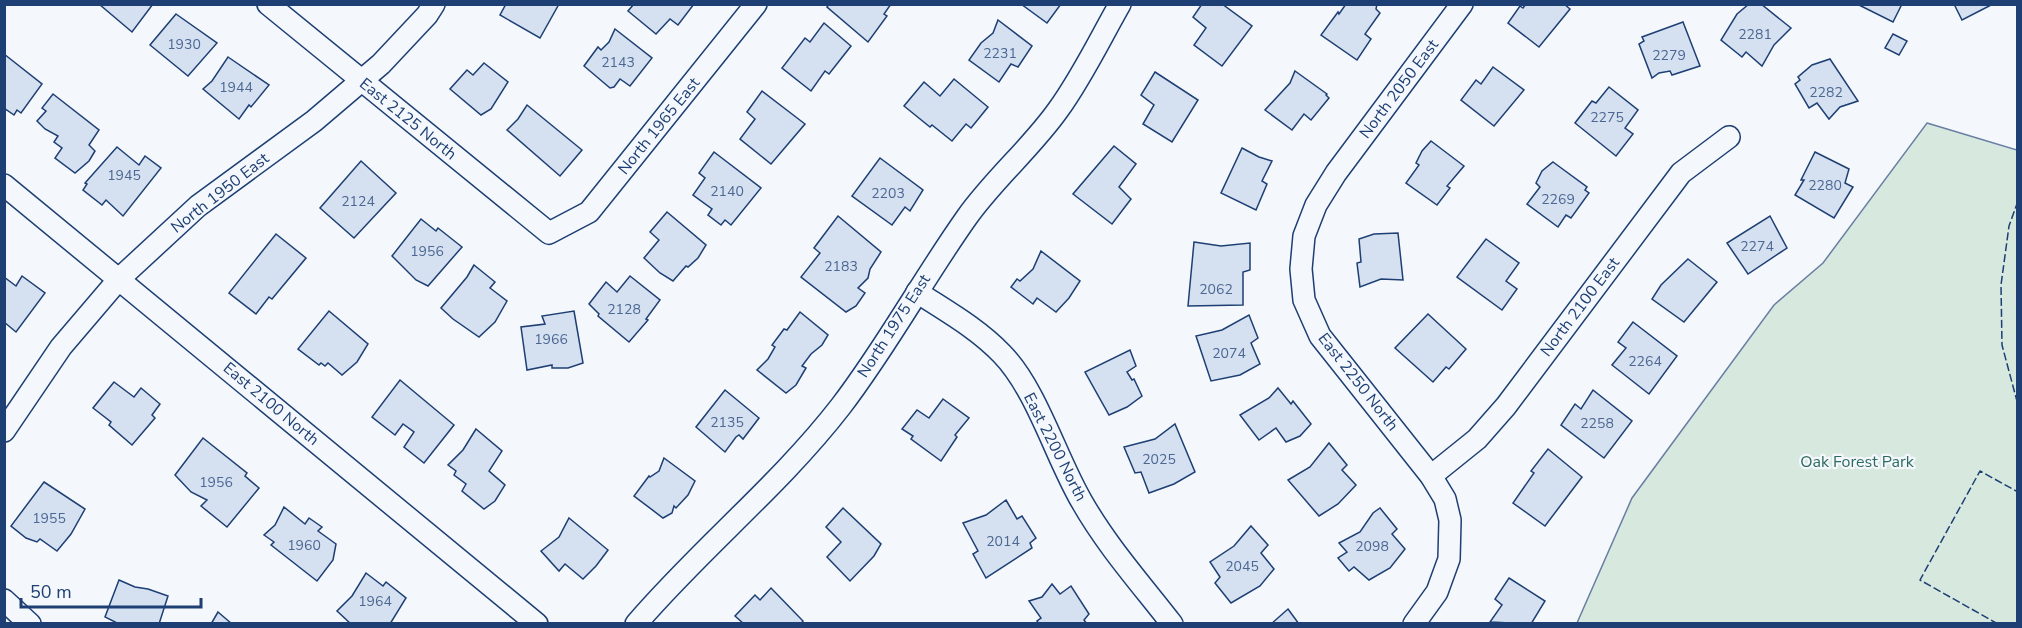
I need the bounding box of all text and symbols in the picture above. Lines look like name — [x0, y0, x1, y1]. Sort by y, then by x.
house number: 2281 — [1738, 25, 1772, 44]
house number: 1930 — [167, 35, 201, 54]
street label: North 2050 East — [1354, 35, 1444, 143]
house number: 2231 — [983, 44, 1017, 63]
house number: 2279 — [1652, 46, 1686, 65]
house number: 2143 — [601, 53, 635, 72]
street label: North 1965 East — [613, 72, 705, 179]
street label: East 2125 North — [355, 73, 461, 165]
house number: 1944 — [219, 78, 253, 97]
house number: 2282 — [1809, 83, 1843, 102]
house number: 2275 — [1590, 108, 1624, 127]
street label: North 1950 East — [166, 147, 274, 238]
house number: 1945 — [107, 166, 141, 185]
house number: 2280 — [1808, 176, 1842, 195]
house number: 2140 — [710, 182, 744, 201]
house number: 2203 — [871, 184, 905, 203]
house number: 2269 — [1541, 190, 1575, 209]
house number: 2124 — [341, 192, 375, 211]
house number: 2274 — [1740, 237, 1774, 256]
house number: 1956 — [410, 242, 444, 261]
street label: North 2100 East — [1535, 253, 1625, 361]
house number: 2183 — [824, 257, 858, 276]
street label: North 1975 East — [852, 270, 936, 382]
house number: 2062 — [1199, 280, 1233, 299]
house number: 2128 — [607, 300, 641, 319]
street label: East 2250 North — [1313, 328, 1403, 436]
house number: 1966 — [534, 330, 568, 349]
house number: 2074 — [1212, 344, 1246, 363]
house number: 2264 — [1628, 352, 1662, 371]
street label: East 2100 North — [218, 357, 324, 451]
street label: East 2200 North — [1018, 389, 1092, 505]
house number: 2135 — [710, 413, 744, 432]
house number: 2258 — [1580, 414, 1614, 433]
house number: 2025 — [1142, 450, 1176, 469]
park label: Oak Forest Park — [1800, 451, 1915, 473]
house number: 1956 — [199, 473, 233, 492]
house number: 1955 — [32, 509, 66, 528]
house number: 2014 — [986, 532, 1020, 551]
house number: 1960 — [287, 536, 321, 555]
house number: 2098 — [1355, 537, 1389, 556]
house number: 2045 — [1225, 557, 1259, 576]
scale bar — [21, 571, 201, 609]
text: 50 m — [30, 580, 72, 604]
house number: 1964 — [358, 592, 392, 611]

